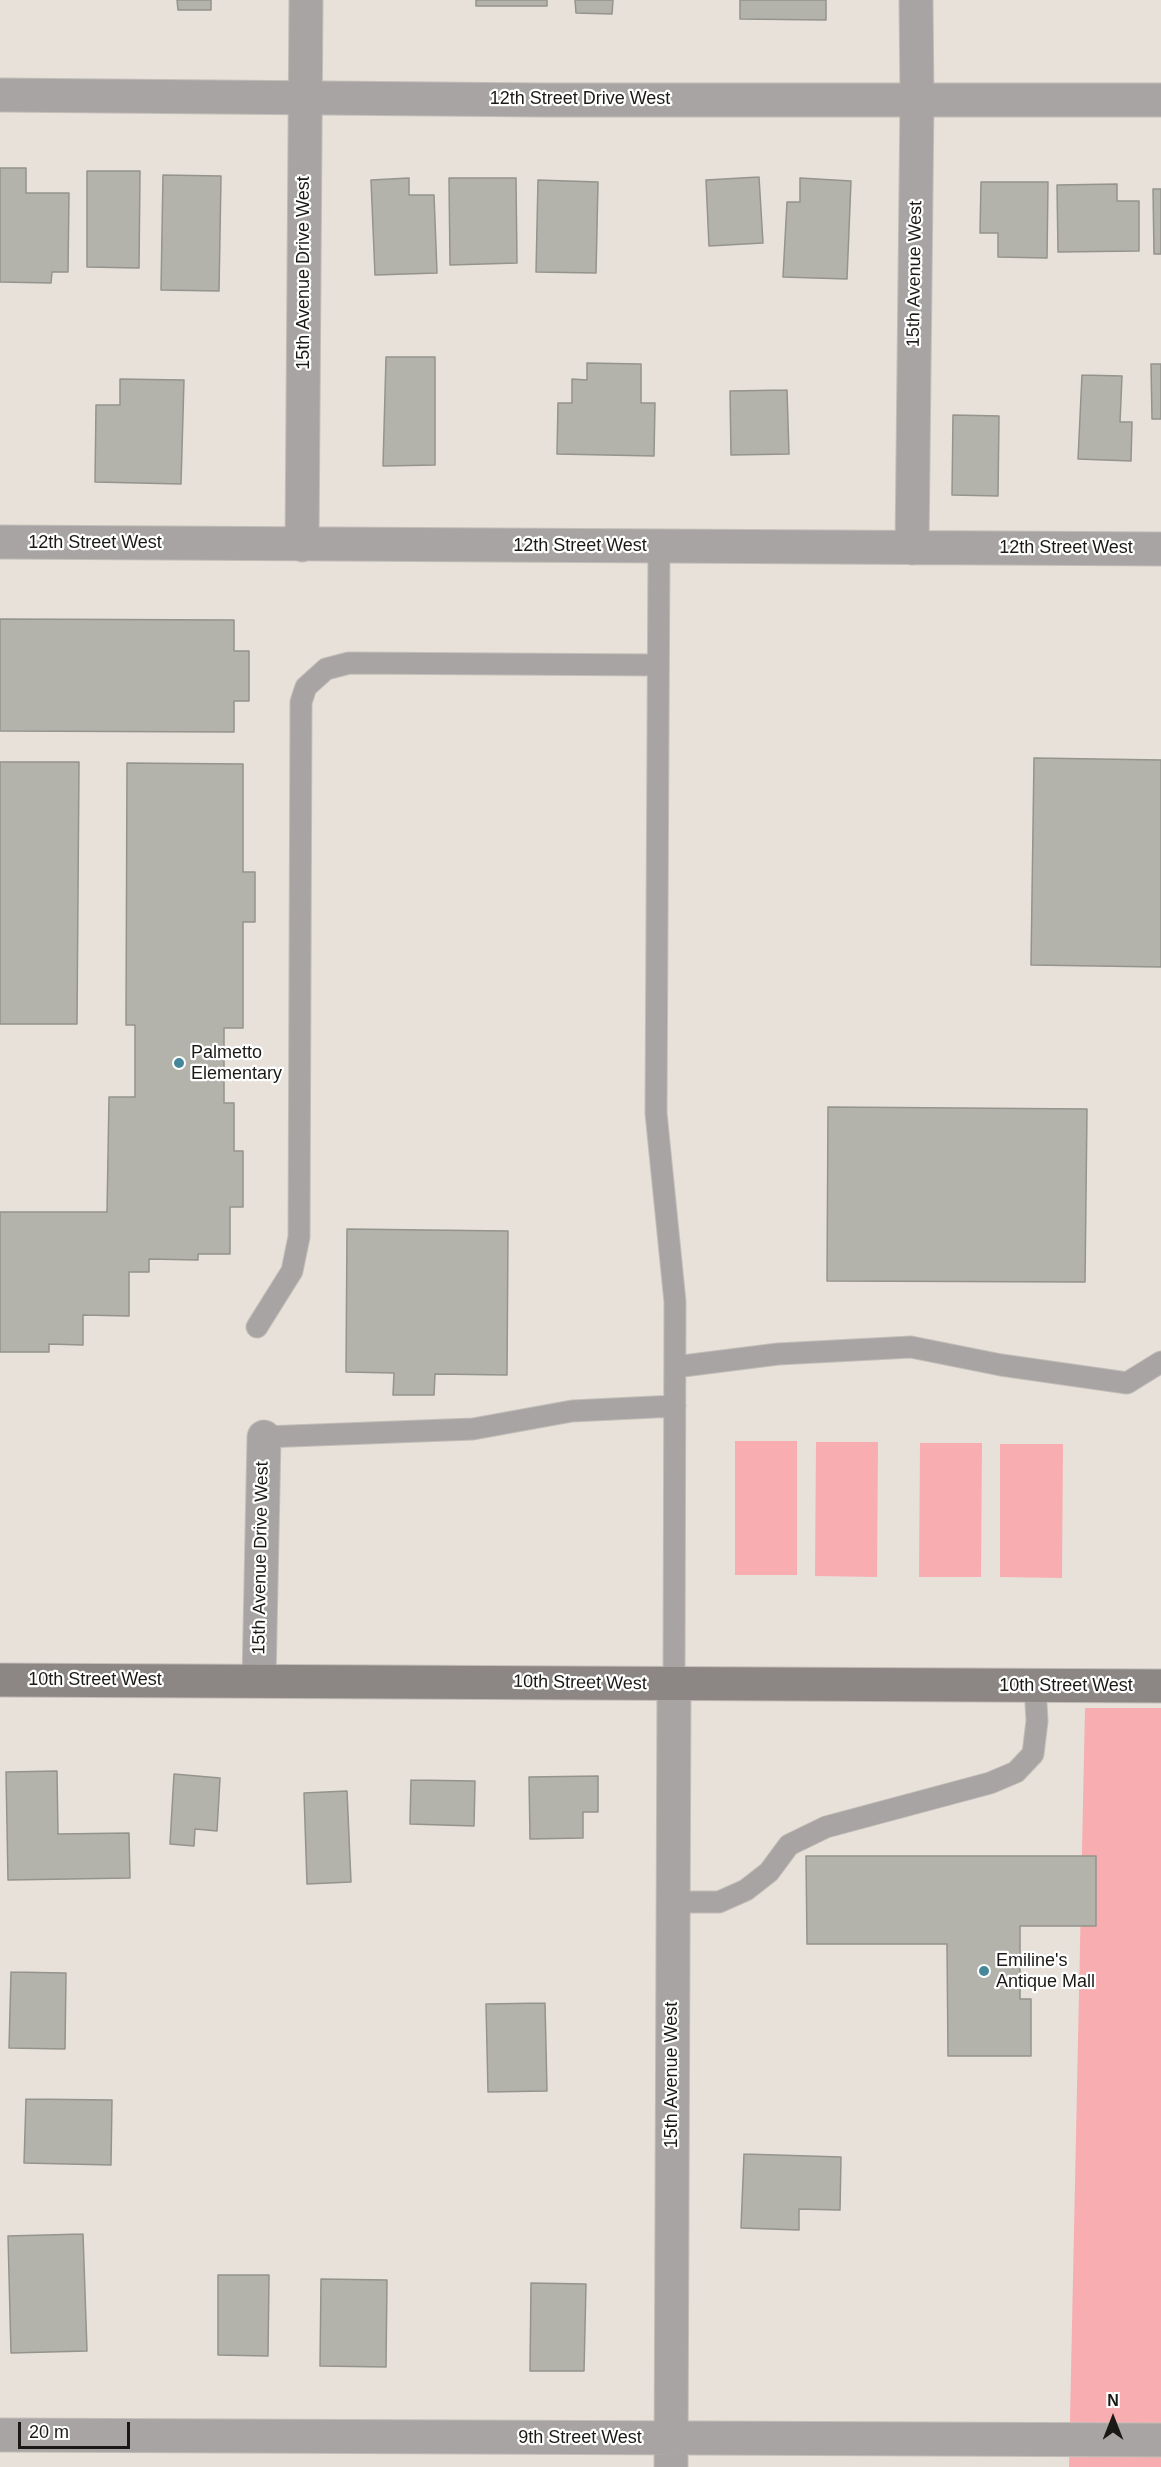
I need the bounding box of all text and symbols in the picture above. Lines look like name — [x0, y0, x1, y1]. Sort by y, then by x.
street label: 12th Street Drive West — [490, 88, 670, 110]
street label: 15th Avenue Drive West — [293, 176, 315, 370]
street label: 15th Avenue West — [903, 201, 927, 347]
street label: 12th Street West — [28, 532, 162, 554]
street label: 12th Street West — [513, 535, 647, 557]
street label: 12th Street West — [999, 537, 1133, 559]
place label: Palmetto Elementary — [191, 1042, 282, 1084]
marker: Palmetto Elementary — [172, 1056, 186, 1070]
street label: 15th Avenue Drive West — [249, 1461, 273, 1655]
street label: 10th Street West — [28, 1669, 162, 1691]
street label: 10th Street West — [513, 1671, 647, 1695]
street label: 10th Street West — [999, 1675, 1133, 1697]
place label: Emiline's Antique Mall — [996, 1950, 1095, 1992]
marker: Emiline's Antique Mall — [977, 1964, 991, 1978]
street label: 15th Avenue West — [661, 2002, 683, 2148]
north arrow — [1083, 2389, 1143, 2449]
text: N — [1107, 2392, 1119, 2409]
scale bar — [21, 2410, 134, 2448]
text: 20 m — [29, 2422, 69, 2442]
street label: 9th Street West — [518, 2427, 642, 2449]

